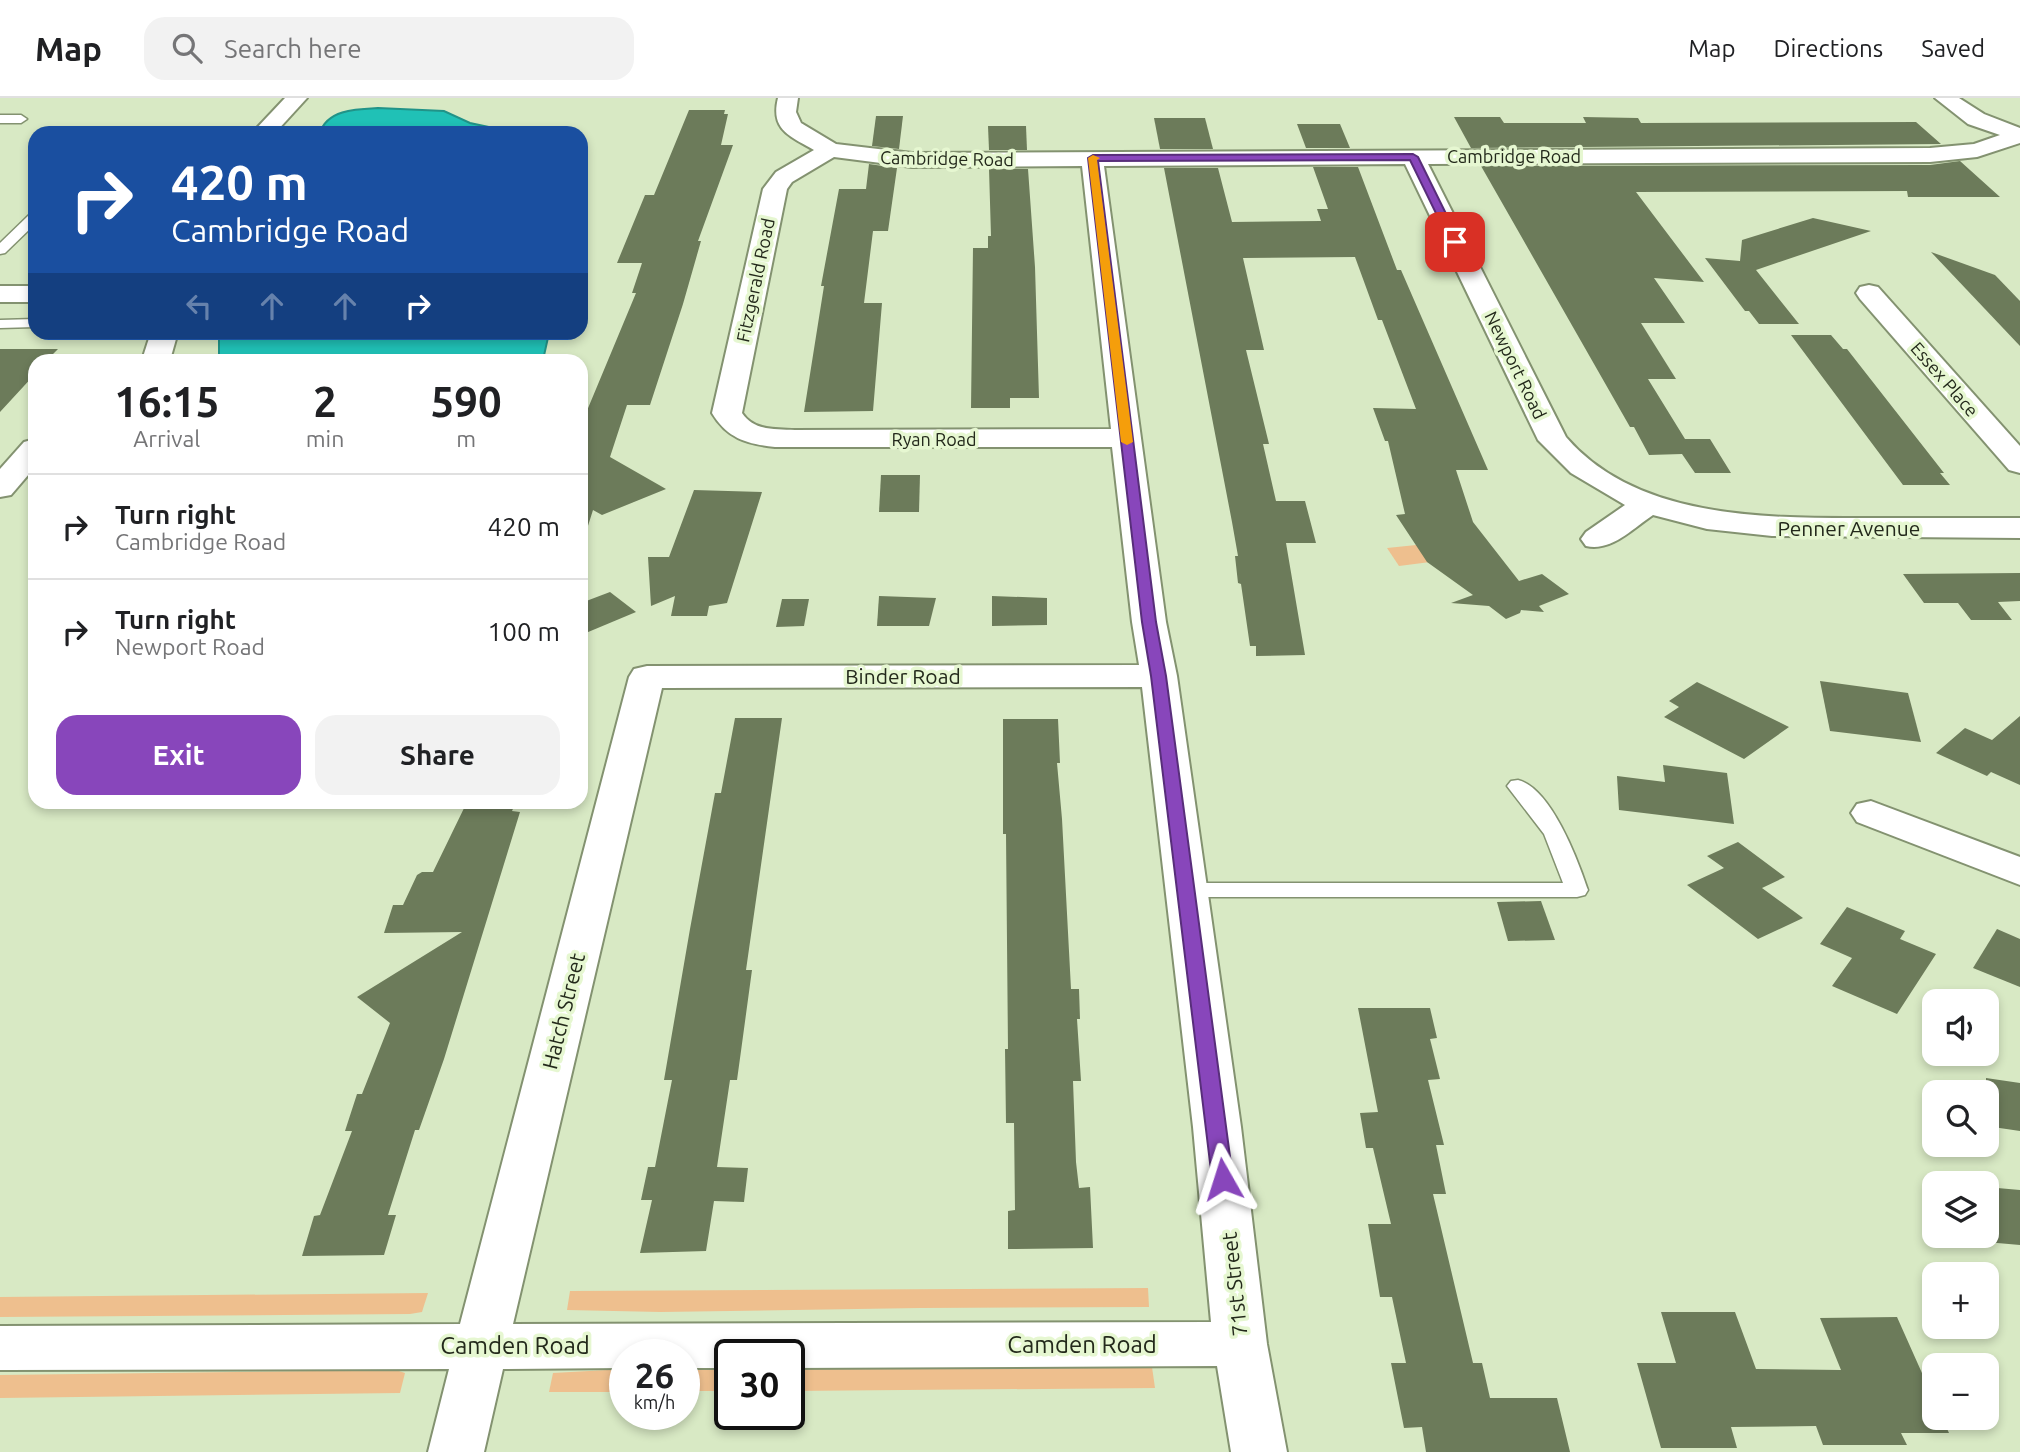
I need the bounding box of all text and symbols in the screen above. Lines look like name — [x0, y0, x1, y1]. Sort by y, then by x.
search box — [144, 17, 634, 80]
icon: search — [168, 29, 206, 67]
text: Map — [35, 30, 102, 67]
text: Search here — [224, 34, 362, 63]
text: Map — [1688, 35, 1735, 62]
text: Directions — [1773, 35, 1883, 62]
text: Saved — [1921, 35, 1985, 62]
street label: Cambridge Road — [1447, 146, 1581, 166]
street label: Cambridge Road — [880, 147, 1014, 169]
icon: right — [56, 154, 147, 245]
text: 420 m — [171, 154, 308, 209]
text: Cambridge Road — [171, 212, 409, 248]
pin — [1425, 212, 1485, 272]
street label: Fitzgerald Road — [732, 216, 778, 344]
icon: arrive — [1436, 223, 1474, 261]
icon: left — [180, 287, 218, 325]
icon: ahead — [253, 287, 291, 325]
icon: ahead — [326, 287, 364, 325]
icon: right — [399, 287, 437, 325]
street label: Newport Road — [1481, 308, 1551, 422]
street label: Essex Place — [1907, 338, 1983, 420]
text: 16:15 — [114, 378, 219, 425]
text: 2 — [313, 378, 337, 425]
text: 590 — [431, 378, 502, 425]
text: Arrival — [133, 426, 200, 451]
text: min — [306, 426, 344, 451]
text: m — [456, 426, 476, 451]
street label: Ryan Road — [891, 429, 977, 449]
text: Turn right — [115, 500, 236, 529]
icon: right — [56, 508, 94, 546]
text: 420 m — [488, 512, 560, 541]
street label: Penner Avenue — [1778, 516, 1920, 540]
text: Cambridge Road — [115, 529, 286, 554]
text: Turn right — [115, 605, 236, 634]
icon: right — [56, 613, 94, 651]
text: 100 m — [488, 617, 560, 646]
text: Newport Road — [115, 634, 265, 659]
street label: Binder Road — [845, 664, 961, 688]
button: Exit — [56, 715, 301, 795]
button: Share — [315, 715, 560, 795]
street label: Hatch Street — [537, 950, 589, 1072]
map controls — [1922, 989, 1999, 1430]
button: sound — [1922, 989, 1999, 1066]
button: search — [1922, 1080, 1999, 1157]
position arrow — [1186, 1142, 1260, 1216]
button: layers — [1922, 1171, 1999, 1248]
street label: 71st Street — [1217, 1231, 1251, 1337]
button: + — [1922, 1262, 1999, 1339]
street label: Camden Road — [1007, 1331, 1157, 1358]
street label: Camden Road — [440, 1332, 590, 1359]
speed limit sign: 30 — [714, 1339, 805, 1430]
button: − — [1922, 1353, 1999, 1430]
text: 26 — [635, 1355, 674, 1395]
text: km/h — [634, 1392, 675, 1412]

